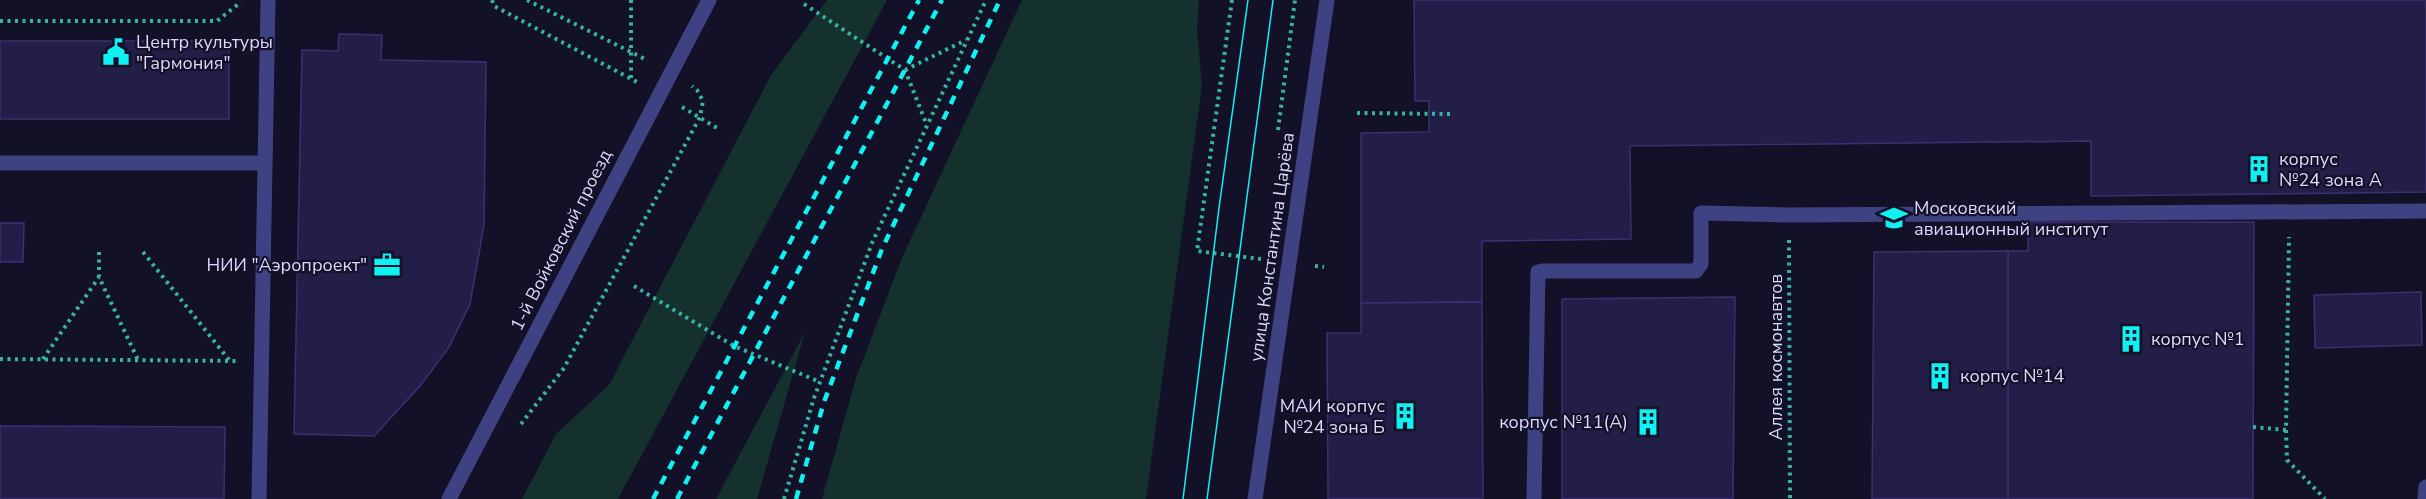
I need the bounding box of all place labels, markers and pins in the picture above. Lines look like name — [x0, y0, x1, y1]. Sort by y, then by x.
place label: Центр культуры "Гармония" — [136, 30, 273, 75]
public building icon: Центр культуры "Гармония" — [101, 37, 131, 67]
place label: корпус №24 зона А — [2279, 147, 2382, 192]
building icon: корпус №24 зона А — [2244, 154, 2274, 184]
place label: Московский авиационный институт — [1914, 196, 2108, 241]
school or university icon: Московский авиационный институт — [1879, 203, 1909, 233]
office icon: НИИ "Аэропроект" — [372, 250, 402, 280]
place label: НИИ "Аэропроект" — [207, 253, 367, 277]
building icon: корпус №1 — [2116, 324, 2146, 354]
place label: корпус №1 — [2151, 327, 2245, 351]
building icon: корпус №14 — [1925, 361, 1955, 391]
place label: корпус №14 — [1960, 364, 2065, 388]
place label: МАИ корпус №24 зона Б — [1280, 394, 1385, 439]
building icon: МАИ корпус №24 зона Б — [1390, 401, 1420, 431]
building icon: корпус №11(А) — [1633, 407, 1663, 437]
place label: корпус №11(А) — [1499, 410, 1628, 434]

